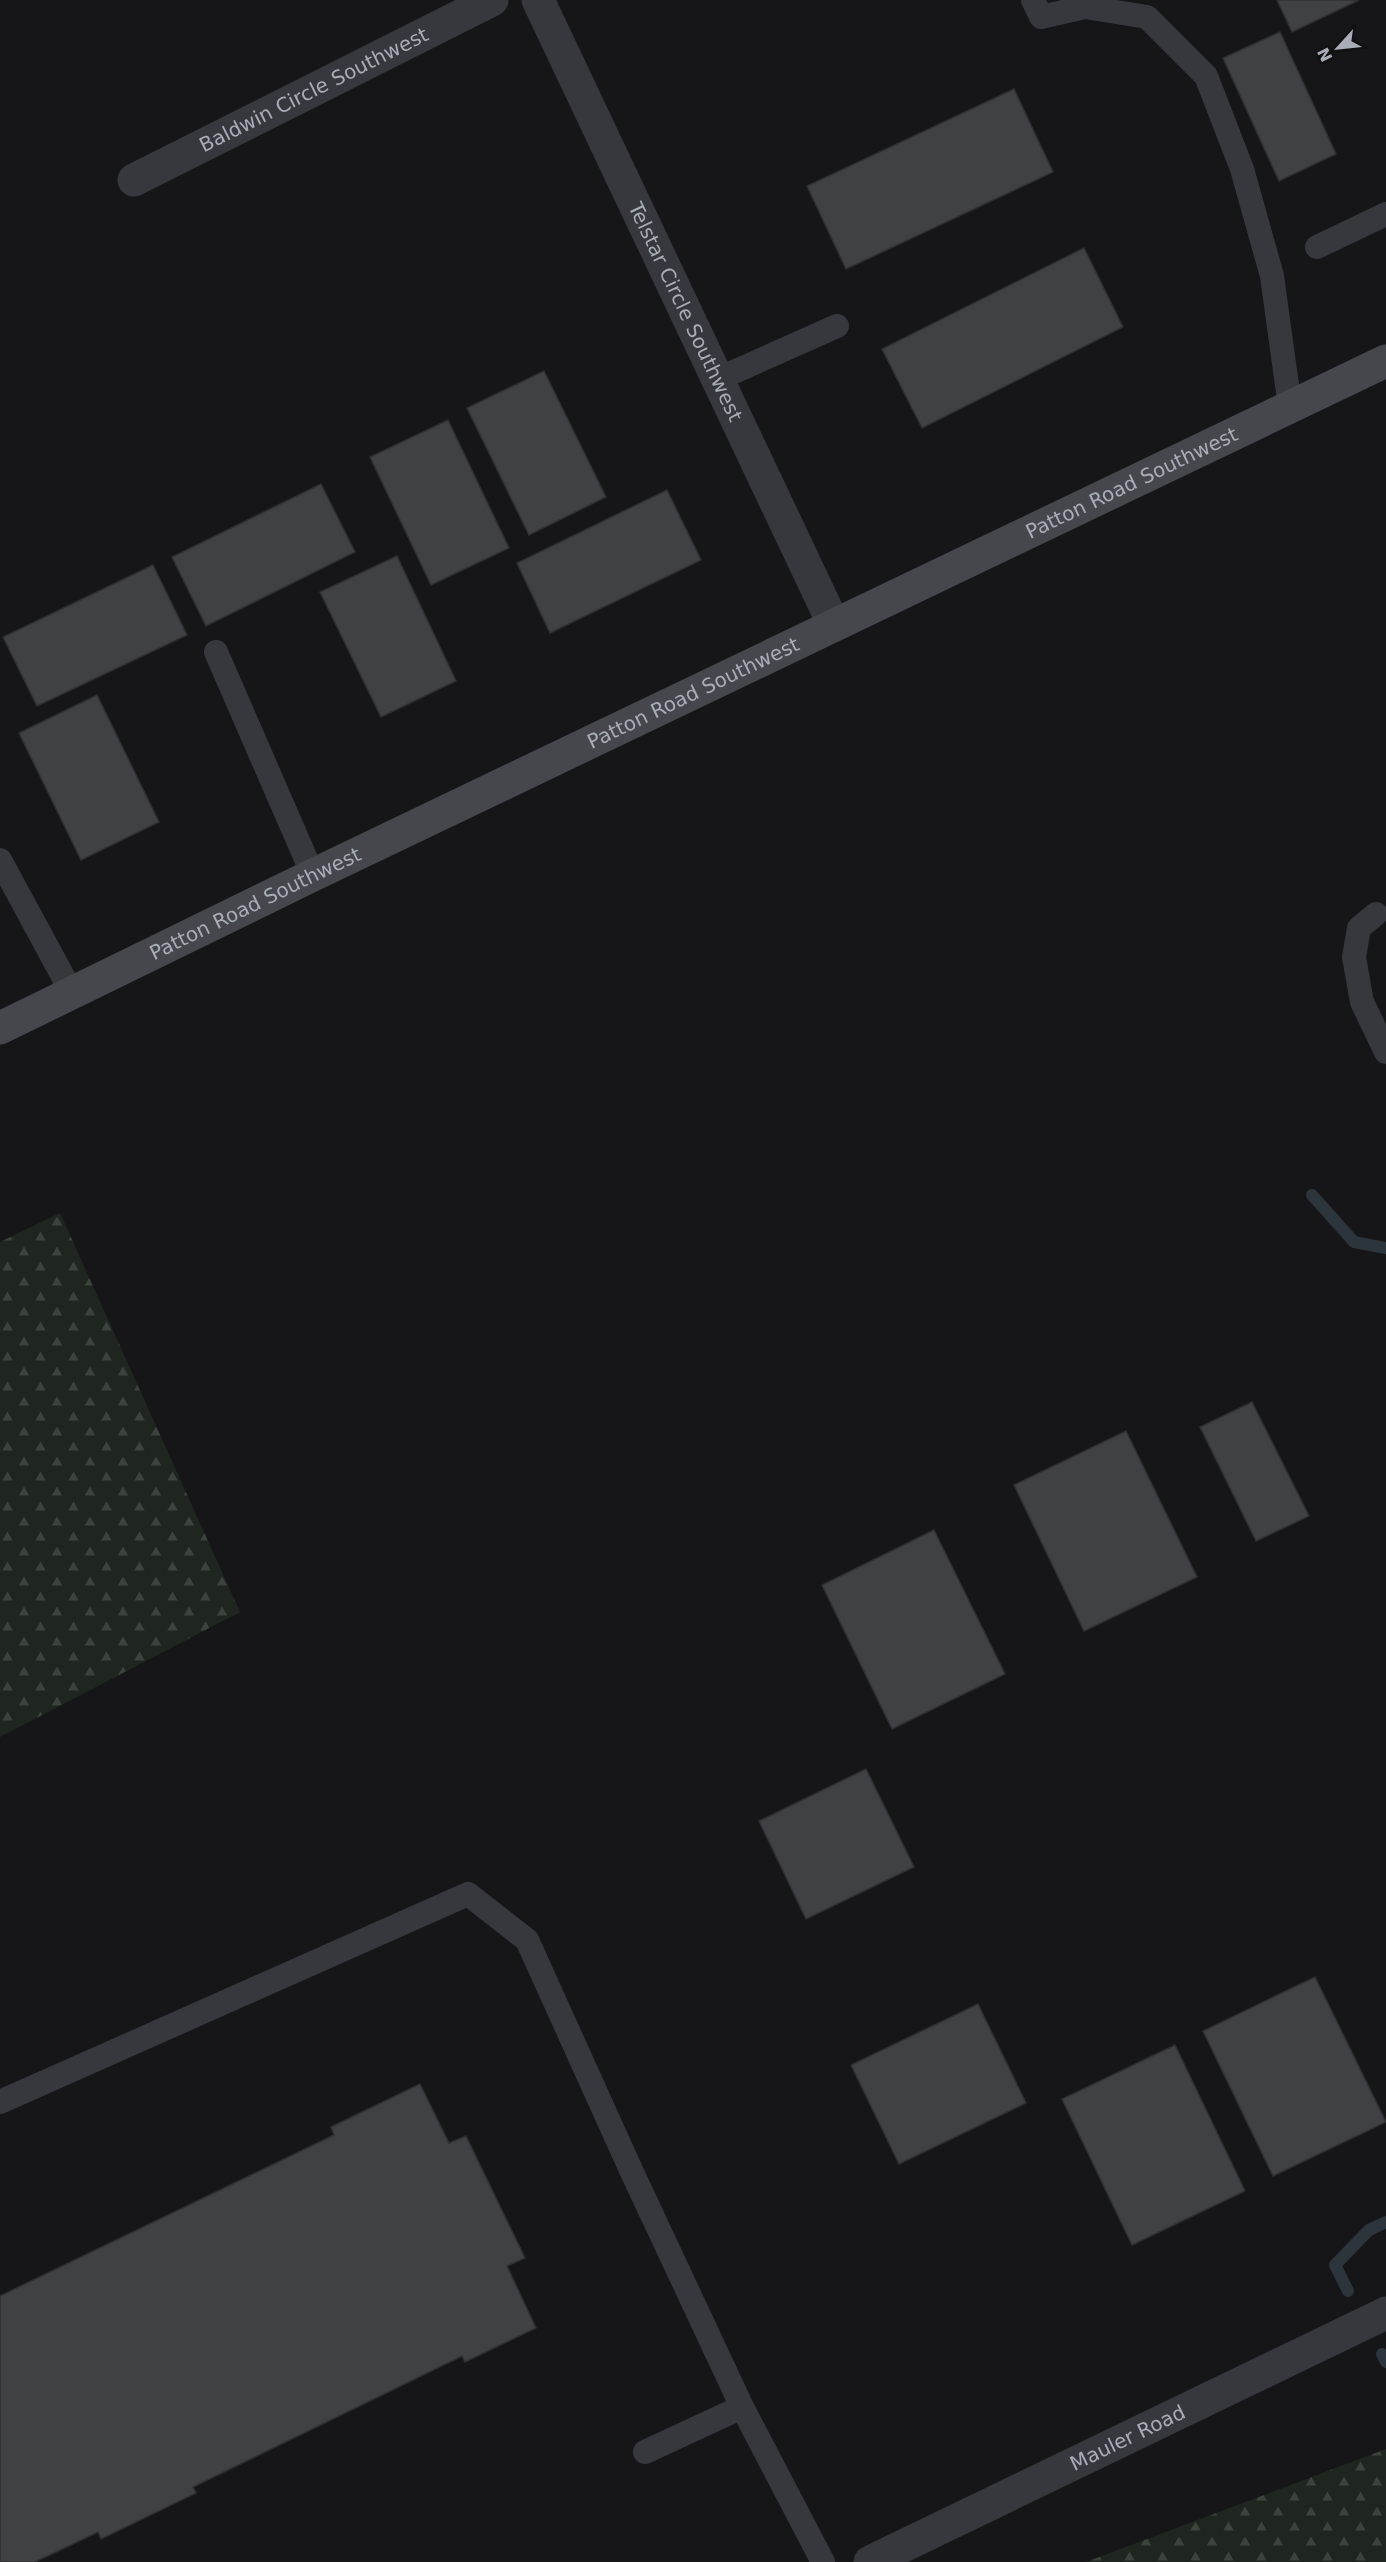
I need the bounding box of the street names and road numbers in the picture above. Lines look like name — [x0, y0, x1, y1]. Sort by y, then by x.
street label: Baldwin Circle Southwest — [195, 22, 432, 157]
street label: Telstar Circle Southwest — [623, 198, 748, 425]
street label: Patton Road Southwest — [1022, 422, 1242, 544]
street label: Patton Road Southwest — [583, 632, 803, 754]
street label: Patton Road Southwest — [146, 842, 365, 965]
street label: Mauler Road — [1066, 2400, 1189, 2476]

